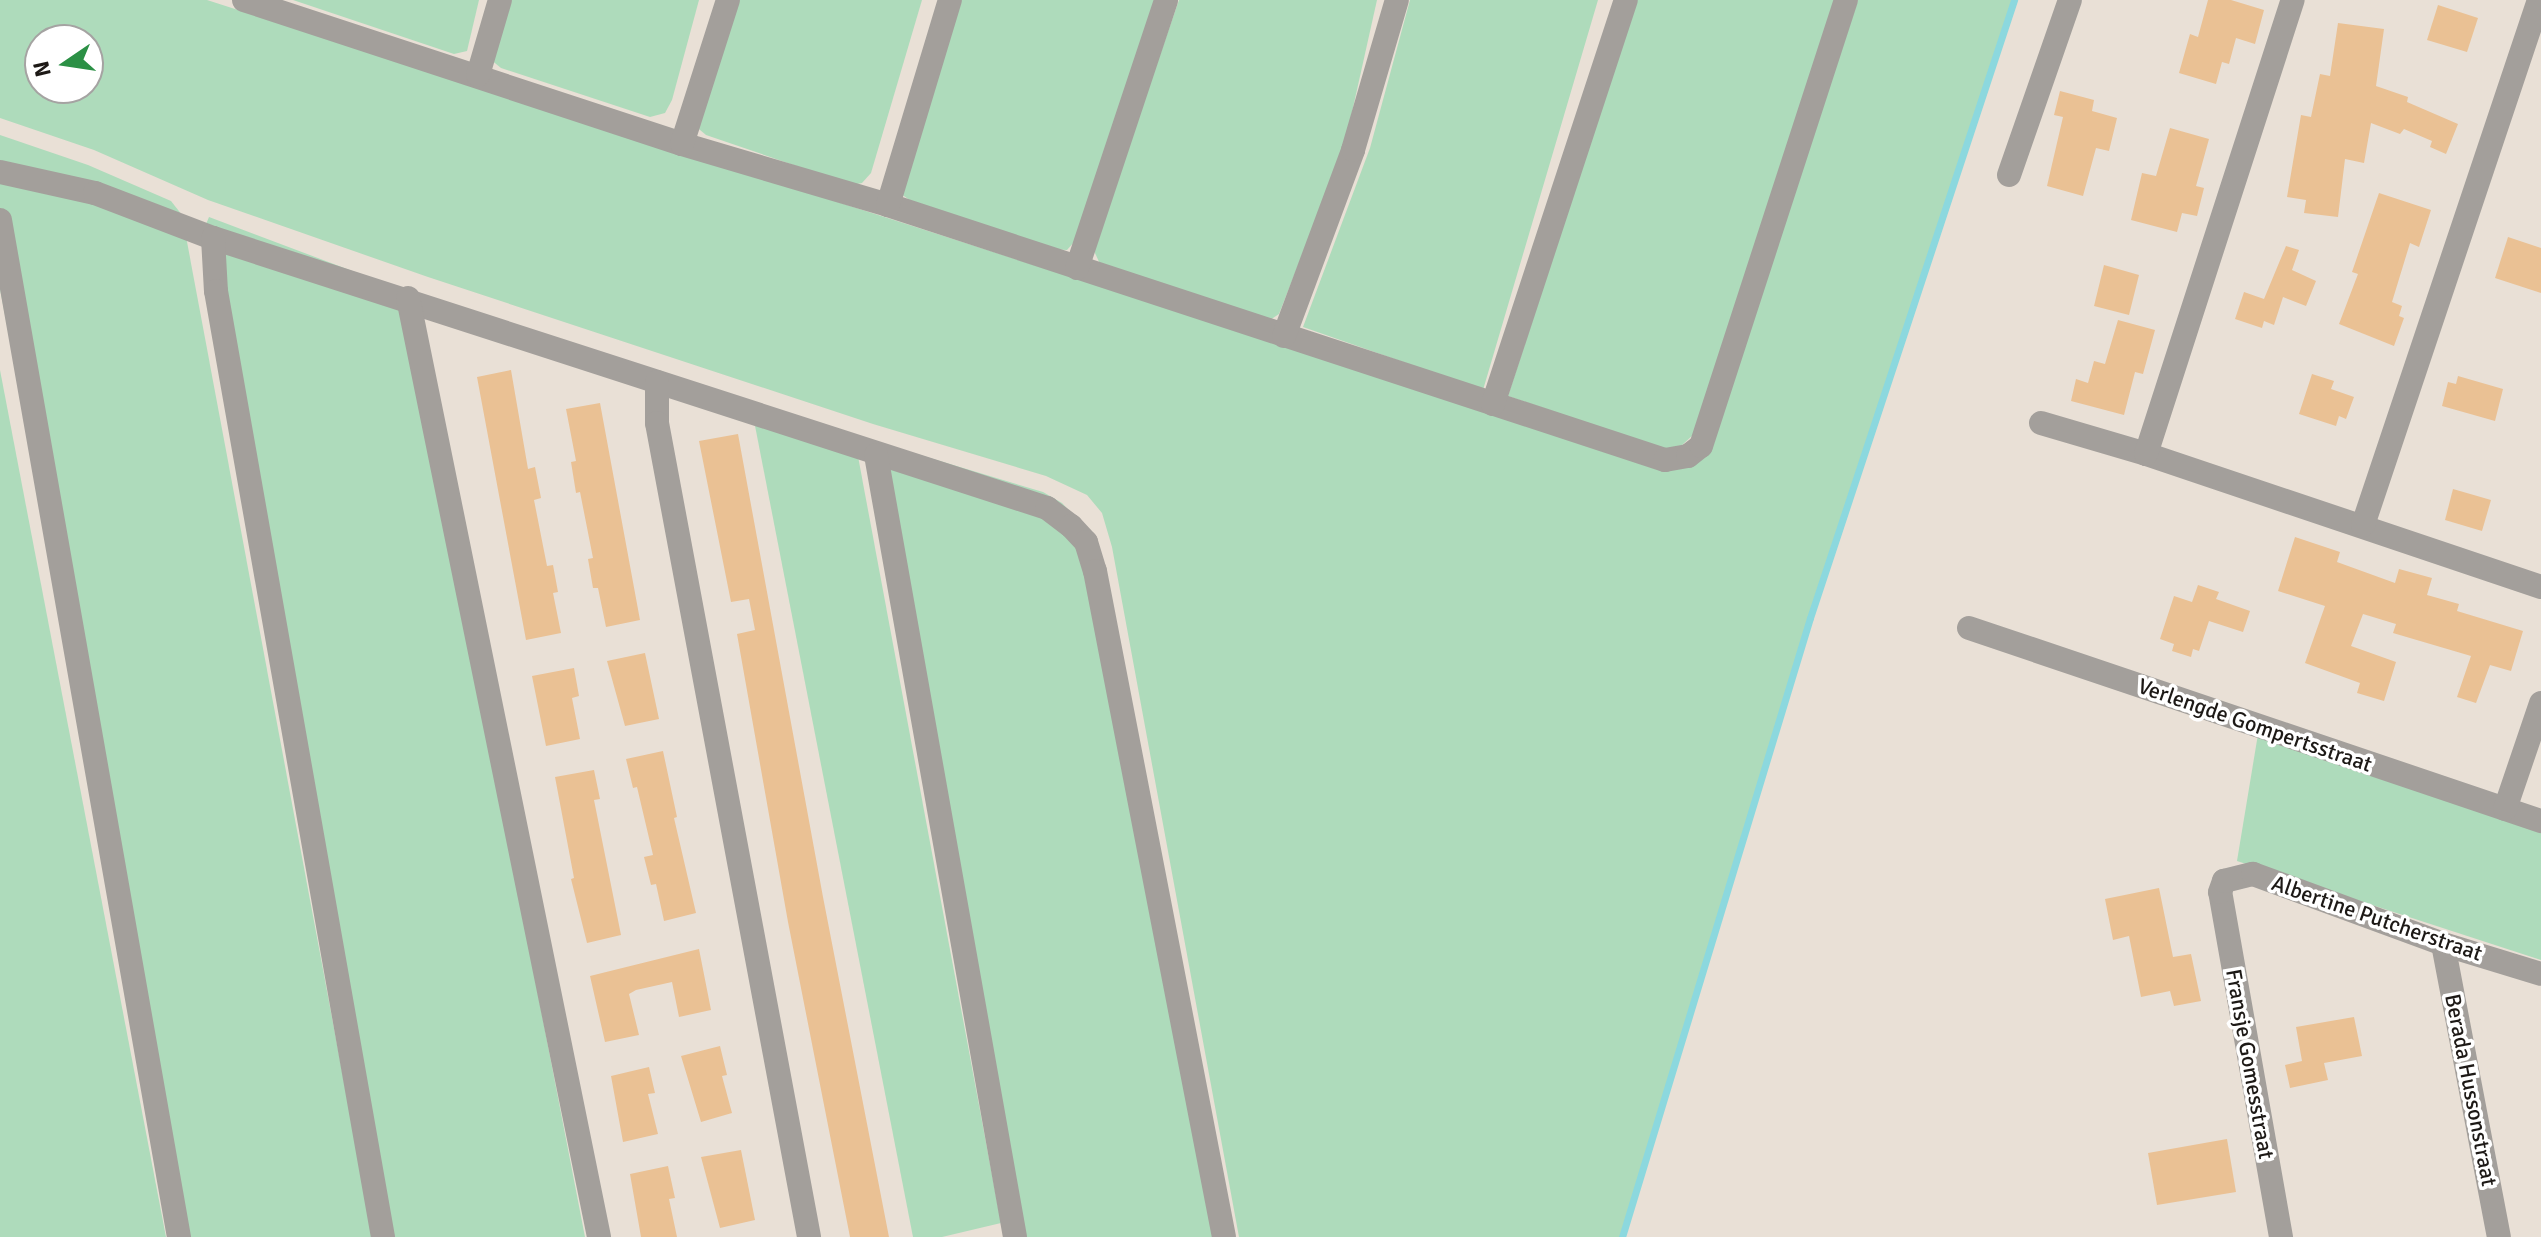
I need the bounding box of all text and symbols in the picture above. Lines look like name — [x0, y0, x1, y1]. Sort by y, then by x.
north arrow — [24, 24, 104, 104]
text: N — [27, 59, 57, 80]
street label: Verlengde Gompertsstraat — [2135, 673, 2375, 777]
street label: Albertine Putcherstraat — [2268, 870, 2486, 966]
street label: Fransje Gomesstraat — [2220, 967, 2280, 1161]
street label: Berada Hussonstraat — [2439, 991, 2503, 1189]

